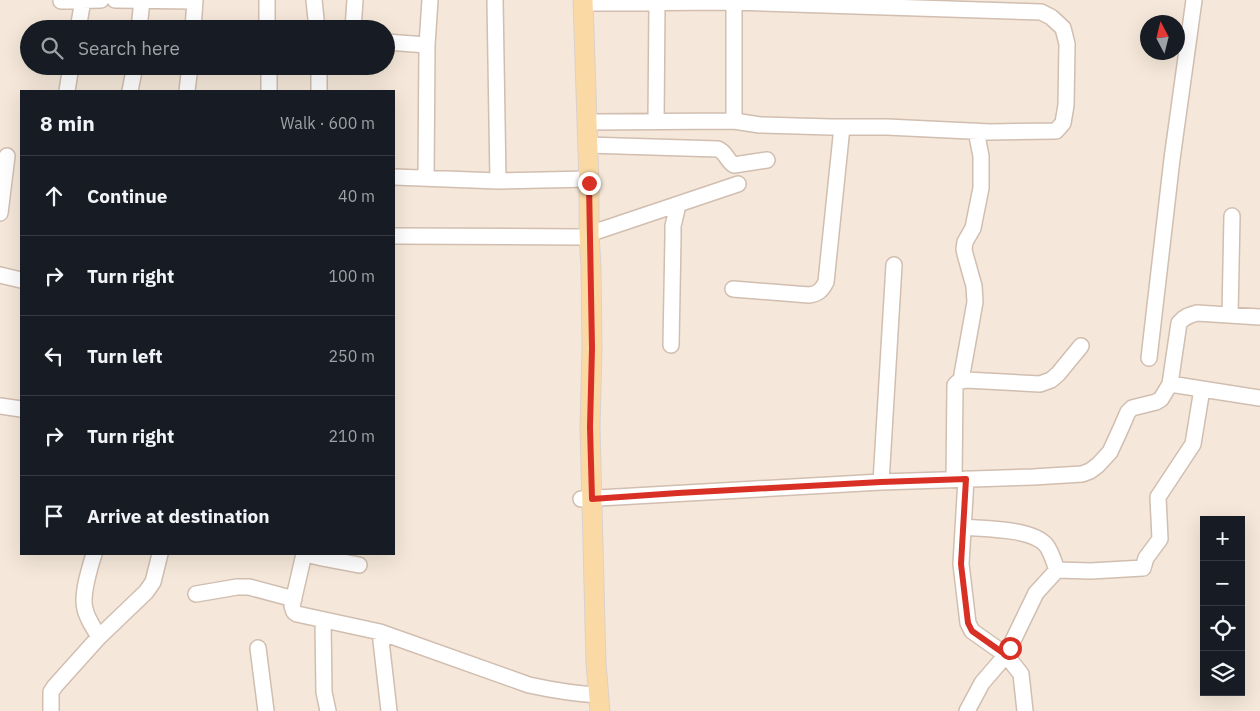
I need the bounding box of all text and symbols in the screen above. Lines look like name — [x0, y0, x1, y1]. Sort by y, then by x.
north arrow — [1140, 15, 1185, 60]
search box — [20, 20, 395, 75]
icon: search — [38, 34, 66, 62]
text: Search here — [78, 36, 180, 60]
text: 8 min — [40, 109, 95, 137]
text: Walk · 600 m — [280, 113, 375, 133]
route end — [578, 172, 601, 195]
icon: ahead — [40, 182, 68, 210]
text: Continue — [87, 184, 167, 208]
text: 40 m — [338, 186, 375, 206]
icon: right — [40, 262, 68, 290]
text: Turn right — [87, 264, 174, 288]
text: 100 m — [328, 266, 375, 286]
icon: left — [40, 342, 68, 370]
text: Turn left — [87, 344, 163, 368]
text: 250 m — [328, 346, 375, 366]
icon: right — [40, 422, 68, 450]
text: Turn right — [87, 424, 174, 448]
text: 210 m — [328, 426, 375, 446]
icon: arrive — [40, 502, 68, 530]
text: Arrive at destination — [87, 504, 270, 528]
map controls — [1200, 516, 1245, 696]
button: + — [1200, 516, 1245, 561]
button: − — [1200, 561, 1245, 606]
button: locate — [1200, 606, 1245, 651]
route start — [999, 637, 1022, 660]
button: layers — [1200, 651, 1245, 696]

